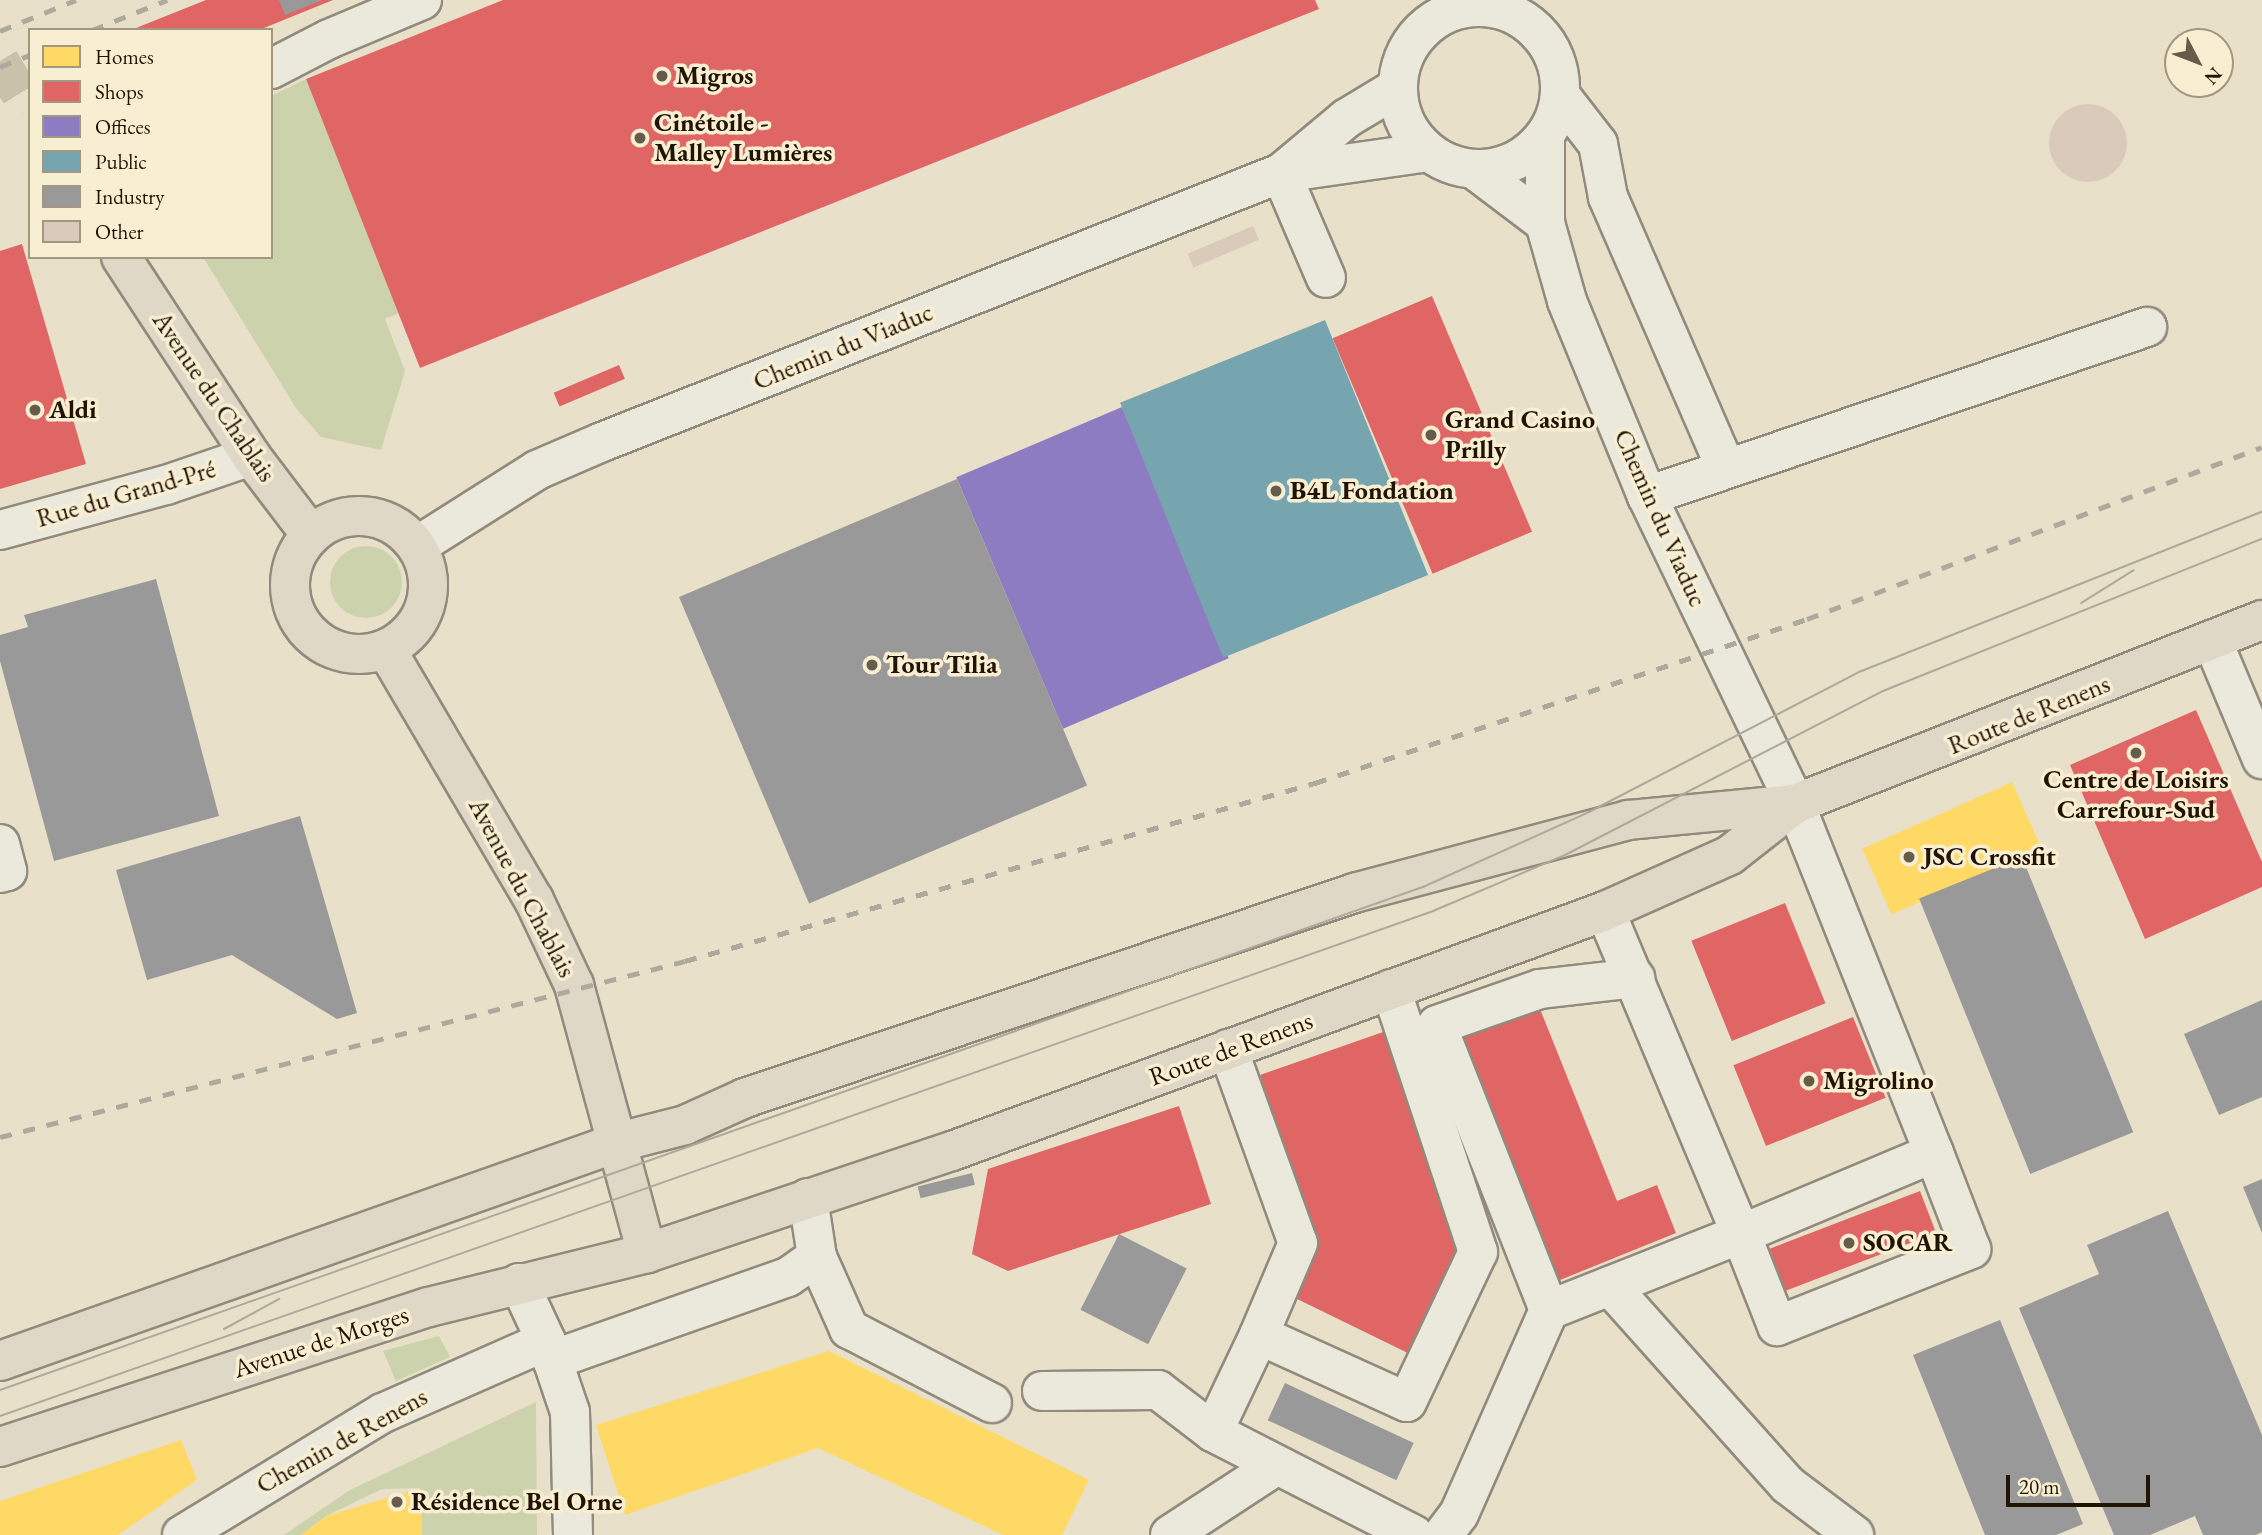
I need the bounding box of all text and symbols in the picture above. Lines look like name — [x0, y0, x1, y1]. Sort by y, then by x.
legend — [28, 28, 273, 259]
north arrow — [2164, 28, 2234, 98]
text: Homes — [95, 43, 154, 70]
place label: Migros — [676, 60, 753, 92]
text: N — [2199, 62, 2228, 90]
marker: Migros — [654, 68, 670, 84]
text: Shops — [95, 78, 144, 105]
place label: Cinétoile - Malley Lumières — [654, 107, 832, 168]
text: Offices — [95, 113, 150, 140]
marker: Cinétoile - Malley Lumières — [632, 130, 648, 146]
text: Public — [95, 148, 147, 175]
text: Industry — [95, 183, 165, 210]
text: Other — [95, 218, 144, 245]
street label: Chemin du Viaduc — [749, 297, 937, 397]
street label: Avenue du Chablais — [146, 306, 282, 488]
place label: Aldi — [49, 394, 97, 426]
marker: Aldi — [27, 402, 43, 418]
place label: Grand Casino Prilly — [1445, 404, 1595, 466]
street label: Chemin du Viaduc — [1607, 425, 1713, 611]
marker: Grand Casino Prilly — [1423, 427, 1439, 443]
street label: Rue du Grand-Pré — [33, 454, 219, 534]
place label: B4L Fondation — [1290, 475, 1454, 507]
marker: B4L Fondation — [1268, 483, 1284, 499]
place label: Tour Tilia — [886, 649, 998, 681]
marker: Tour Tilia — [864, 657, 880, 673]
street label: Route de Renens — [1944, 668, 2114, 762]
marker: Centre de Loisirs Carrefour-Sud — [2128, 745, 2144, 761]
place label: Centre de Loisirs Carrefour-Sud — [2043, 764, 2229, 826]
street label: Avenue du Chablais — [462, 793, 582, 983]
place label: JSC Crossfit — [1923, 841, 2056, 873]
marker: JSC Crossfit — [1901, 849, 1917, 865]
street label: Route de Renens — [1145, 1005, 1317, 1093]
place label: Migrolino — [1823, 1065, 1934, 1097]
marker: Migrolino — [1801, 1073, 1817, 1089]
place label: SOCAR — [1863, 1227, 1953, 1259]
marker: SOCAR — [1841, 1235, 1857, 1251]
street label: Avenue de Morges — [229, 1299, 413, 1385]
street label: Chemin de Renens — [251, 1381, 433, 1501]
scale bar — [2010, 1462, 2154, 1506]
text: 20 m — [2019, 1473, 2060, 1500]
place label: Résidence Bel Orne — [411, 1486, 623, 1518]
marker: Résidence Bel Orne — [389, 1494, 405, 1510]

